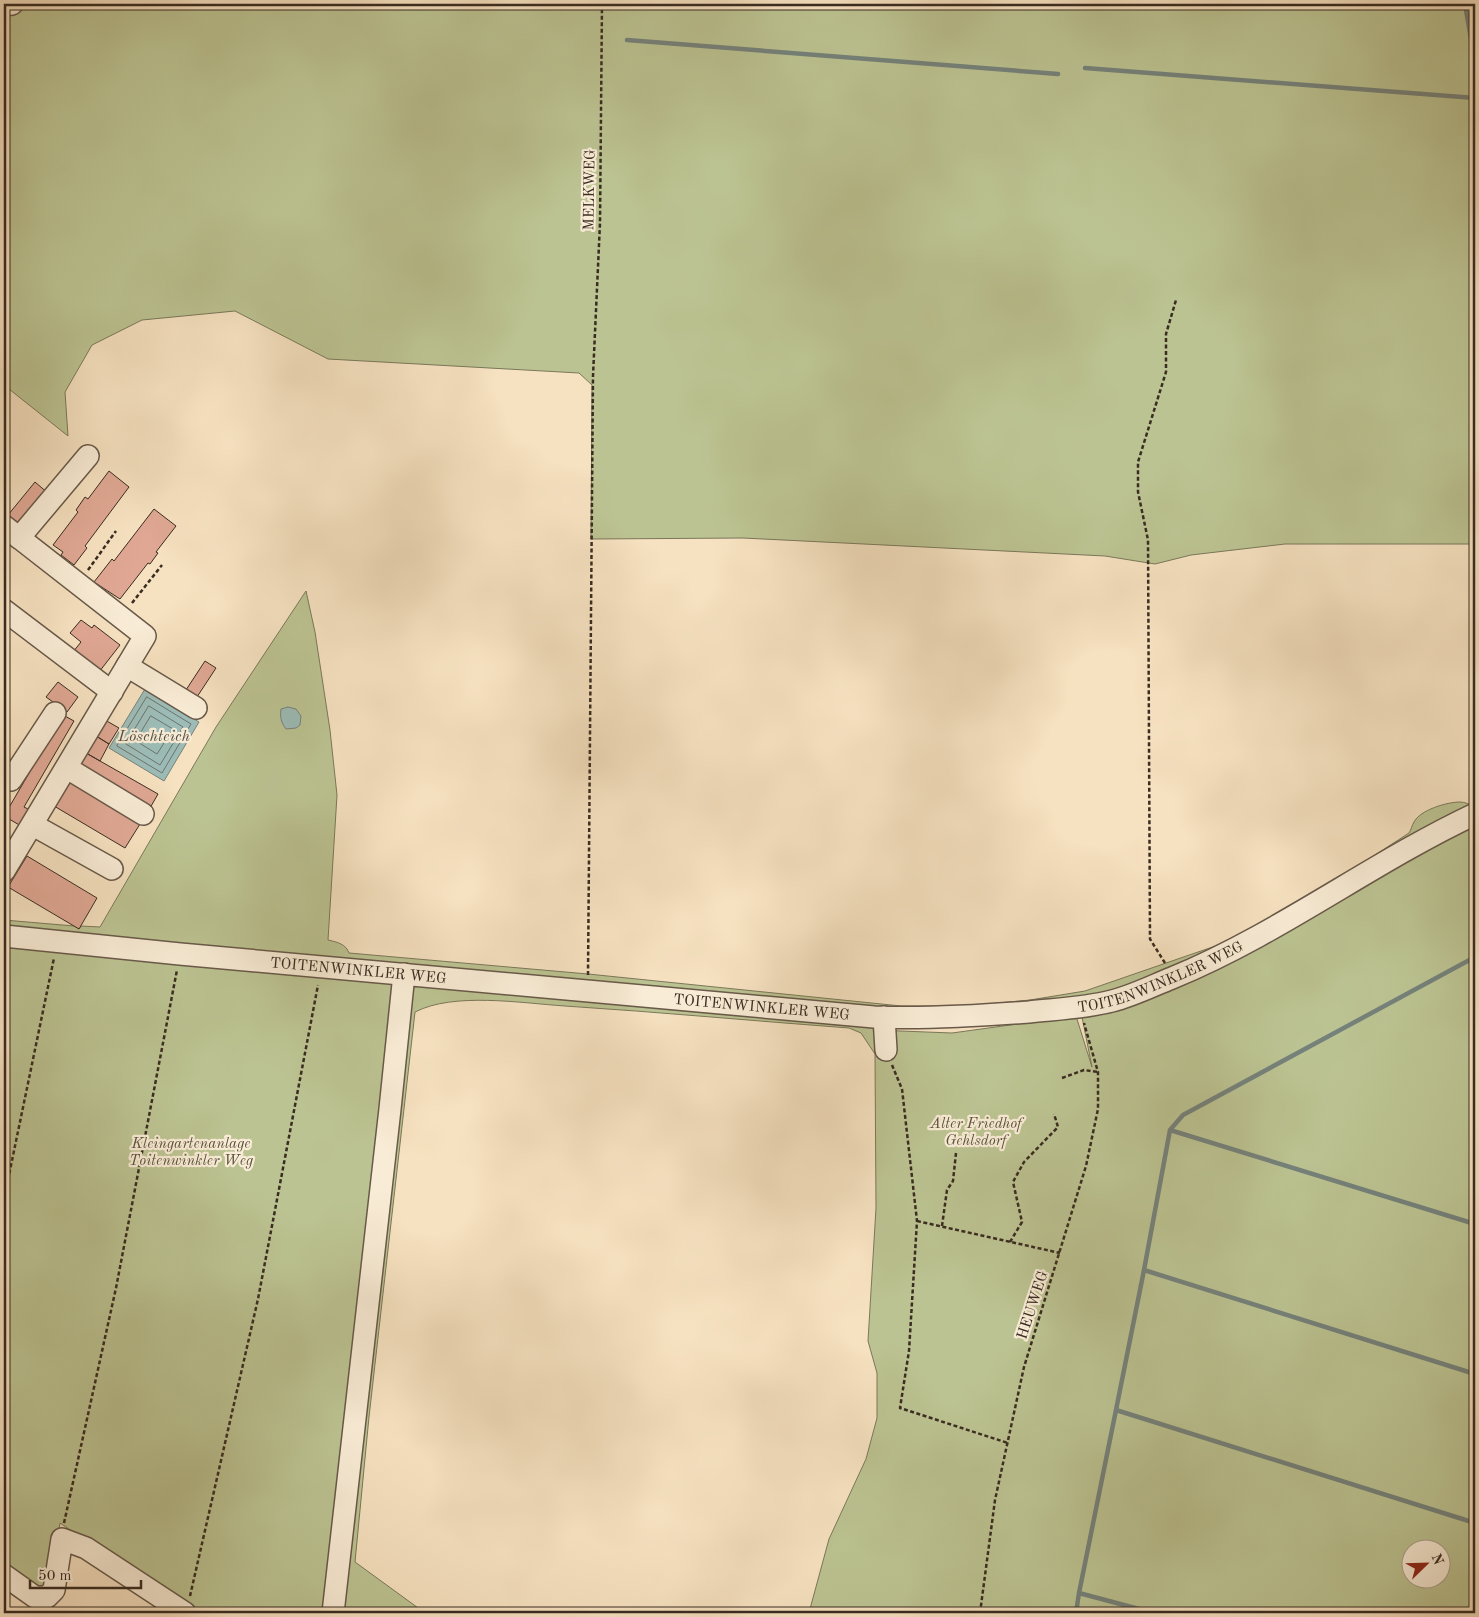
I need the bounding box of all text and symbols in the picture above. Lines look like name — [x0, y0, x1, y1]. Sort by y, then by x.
street label: MELKWEG — [582, 149, 599, 231]
water label: Löschteich — [117, 729, 190, 745]
street label: TOITENWINKLER WEG — [1076, 939, 1246, 1016]
street label: TOITENWINKLER WEG — [269, 956, 447, 987]
street label: TOITENWINKLER WEG — [673, 993, 851, 1024]
park label: Alter Friedhof Gehlsdorf — [929, 1117, 1024, 1149]
park label: Kleingartenanlage Toitenwinkler Weg — [129, 1137, 253, 1169]
street label: HEUWEG — [1015, 1269, 1052, 1342]
north arrow — [1402, 1540, 1452, 1590]
text: N — [1429, 1552, 1446, 1567]
scale bar — [30, 1557, 141, 1589]
text: 50 m — [38, 1569, 72, 1584]

